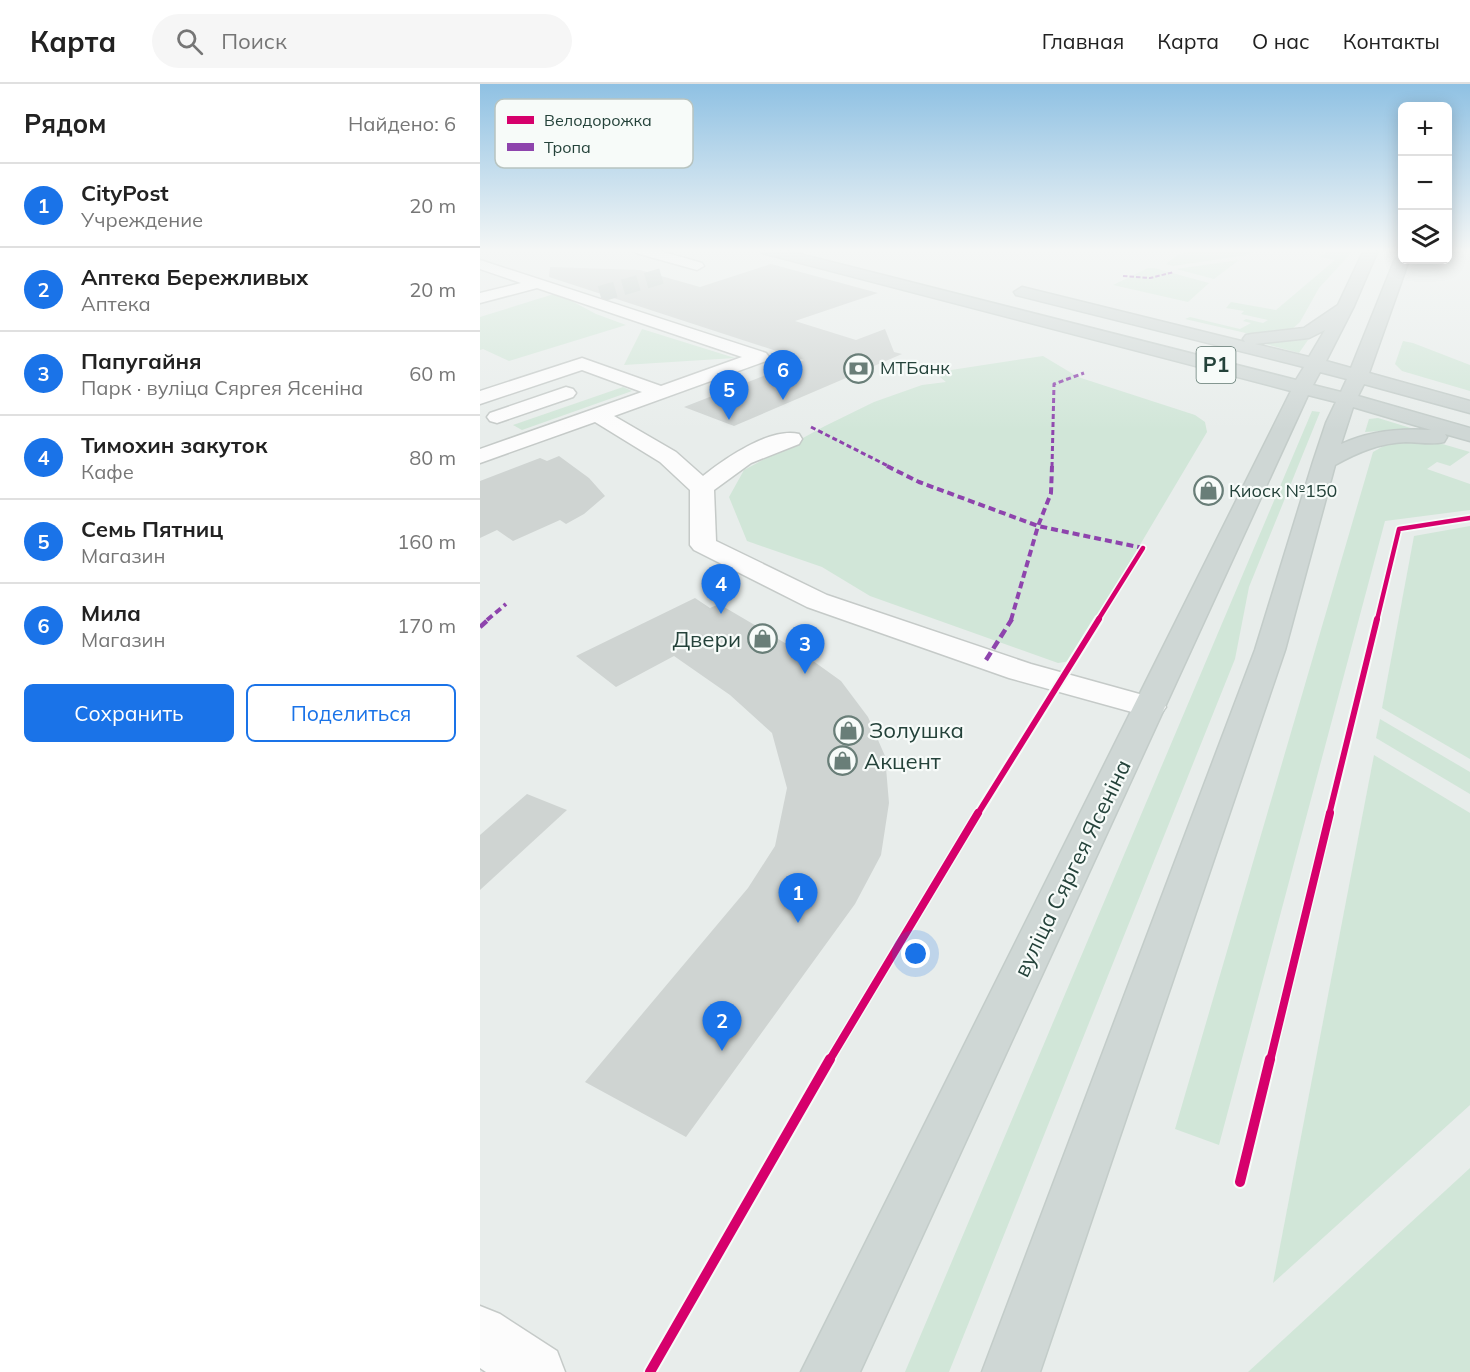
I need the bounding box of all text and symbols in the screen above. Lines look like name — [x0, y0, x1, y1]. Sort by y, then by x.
search box — [152, 14, 572, 68]
text: Карта — [30, 24, 116, 59]
icon: search — [173, 25, 206, 58]
text: Поиск — [221, 27, 287, 55]
text: Главная — [1042, 28, 1124, 54]
text: Карта — [1157, 28, 1219, 54]
text: О нас — [1252, 28, 1310, 54]
text: Контакты — [1343, 28, 1440, 54]
legend — [495, 99, 693, 168]
map controls — [1398, 102, 1452, 264]
button: + — [1398, 102, 1452, 156]
text: Рядом — [24, 107, 107, 140]
text: Велодорожка — [544, 110, 652, 130]
text: Найдено: 6 — [348, 111, 456, 136]
text: Тропа — [544, 137, 591, 157]
button: − — [1398, 156, 1452, 210]
text: CityPost — [81, 179, 169, 207]
text: 1 — [38, 193, 50, 218]
text: 20 m — [409, 193, 456, 218]
text: Учреждение — [81, 207, 203, 232]
button: layers — [1398, 210, 1452, 264]
text: Аптека Бережливых — [81, 263, 308, 291]
text: 2 — [38, 277, 50, 302]
text: 20 m — [409, 277, 456, 302]
text: Аптека — [81, 291, 151, 316]
text: Папугайня — [81, 347, 202, 375]
road number: Р1 — [1196, 347, 1236, 383]
pin: 6 — [764, 350, 802, 400]
bank icon: МТБанк — [843, 352, 875, 384]
place label: МТБанк — [880, 356, 950, 379]
text: 3 — [38, 361, 50, 386]
text: 60 m — [409, 361, 456, 386]
pin: 5 — [710, 370, 748, 420]
text: Парк · вуліца Сяргея Ясеніна — [81, 375, 363, 400]
text: Тимохин закуток — [81, 431, 267, 459]
text: 4 — [38, 445, 50, 470]
text: 80 m — [409, 445, 456, 470]
text: Кафе — [81, 459, 134, 484]
shop icon: Киоск №150 — [1192, 475, 1224, 507]
place label: Киоск №150 — [1229, 479, 1337, 502]
text: Семь Пятниц — [81, 515, 223, 543]
text: 5 — [38, 529, 50, 554]
text: 160 m — [397, 529, 456, 554]
text: Магазин — [81, 543, 165, 568]
pin: 4 — [702, 564, 740, 614]
text: Мила — [81, 599, 141, 627]
text: 6 — [38, 613, 50, 638]
text: 170 m — [397, 613, 456, 638]
shop icon: Двери — [746, 623, 778, 655]
pin: 3 — [786, 624, 824, 674]
place label: Двери — [672, 625, 741, 653]
text: Магазин — [81, 627, 165, 652]
button: Сохранить — [24, 684, 234, 742]
button: Поделиться — [246, 684, 456, 742]
shop icon: Золушка — [832, 714, 864, 746]
place label: Золушка — [869, 716, 964, 744]
shop icon: Акцент — [827, 745, 859, 777]
place label: Акцент — [864, 747, 941, 775]
street label: вуліца Сяргея Ясеніна — [1007, 755, 1137, 981]
pin: 1 — [778, 874, 818, 923]
your location — [901, 939, 930, 968]
pin: 2 — [702, 1002, 742, 1051]

